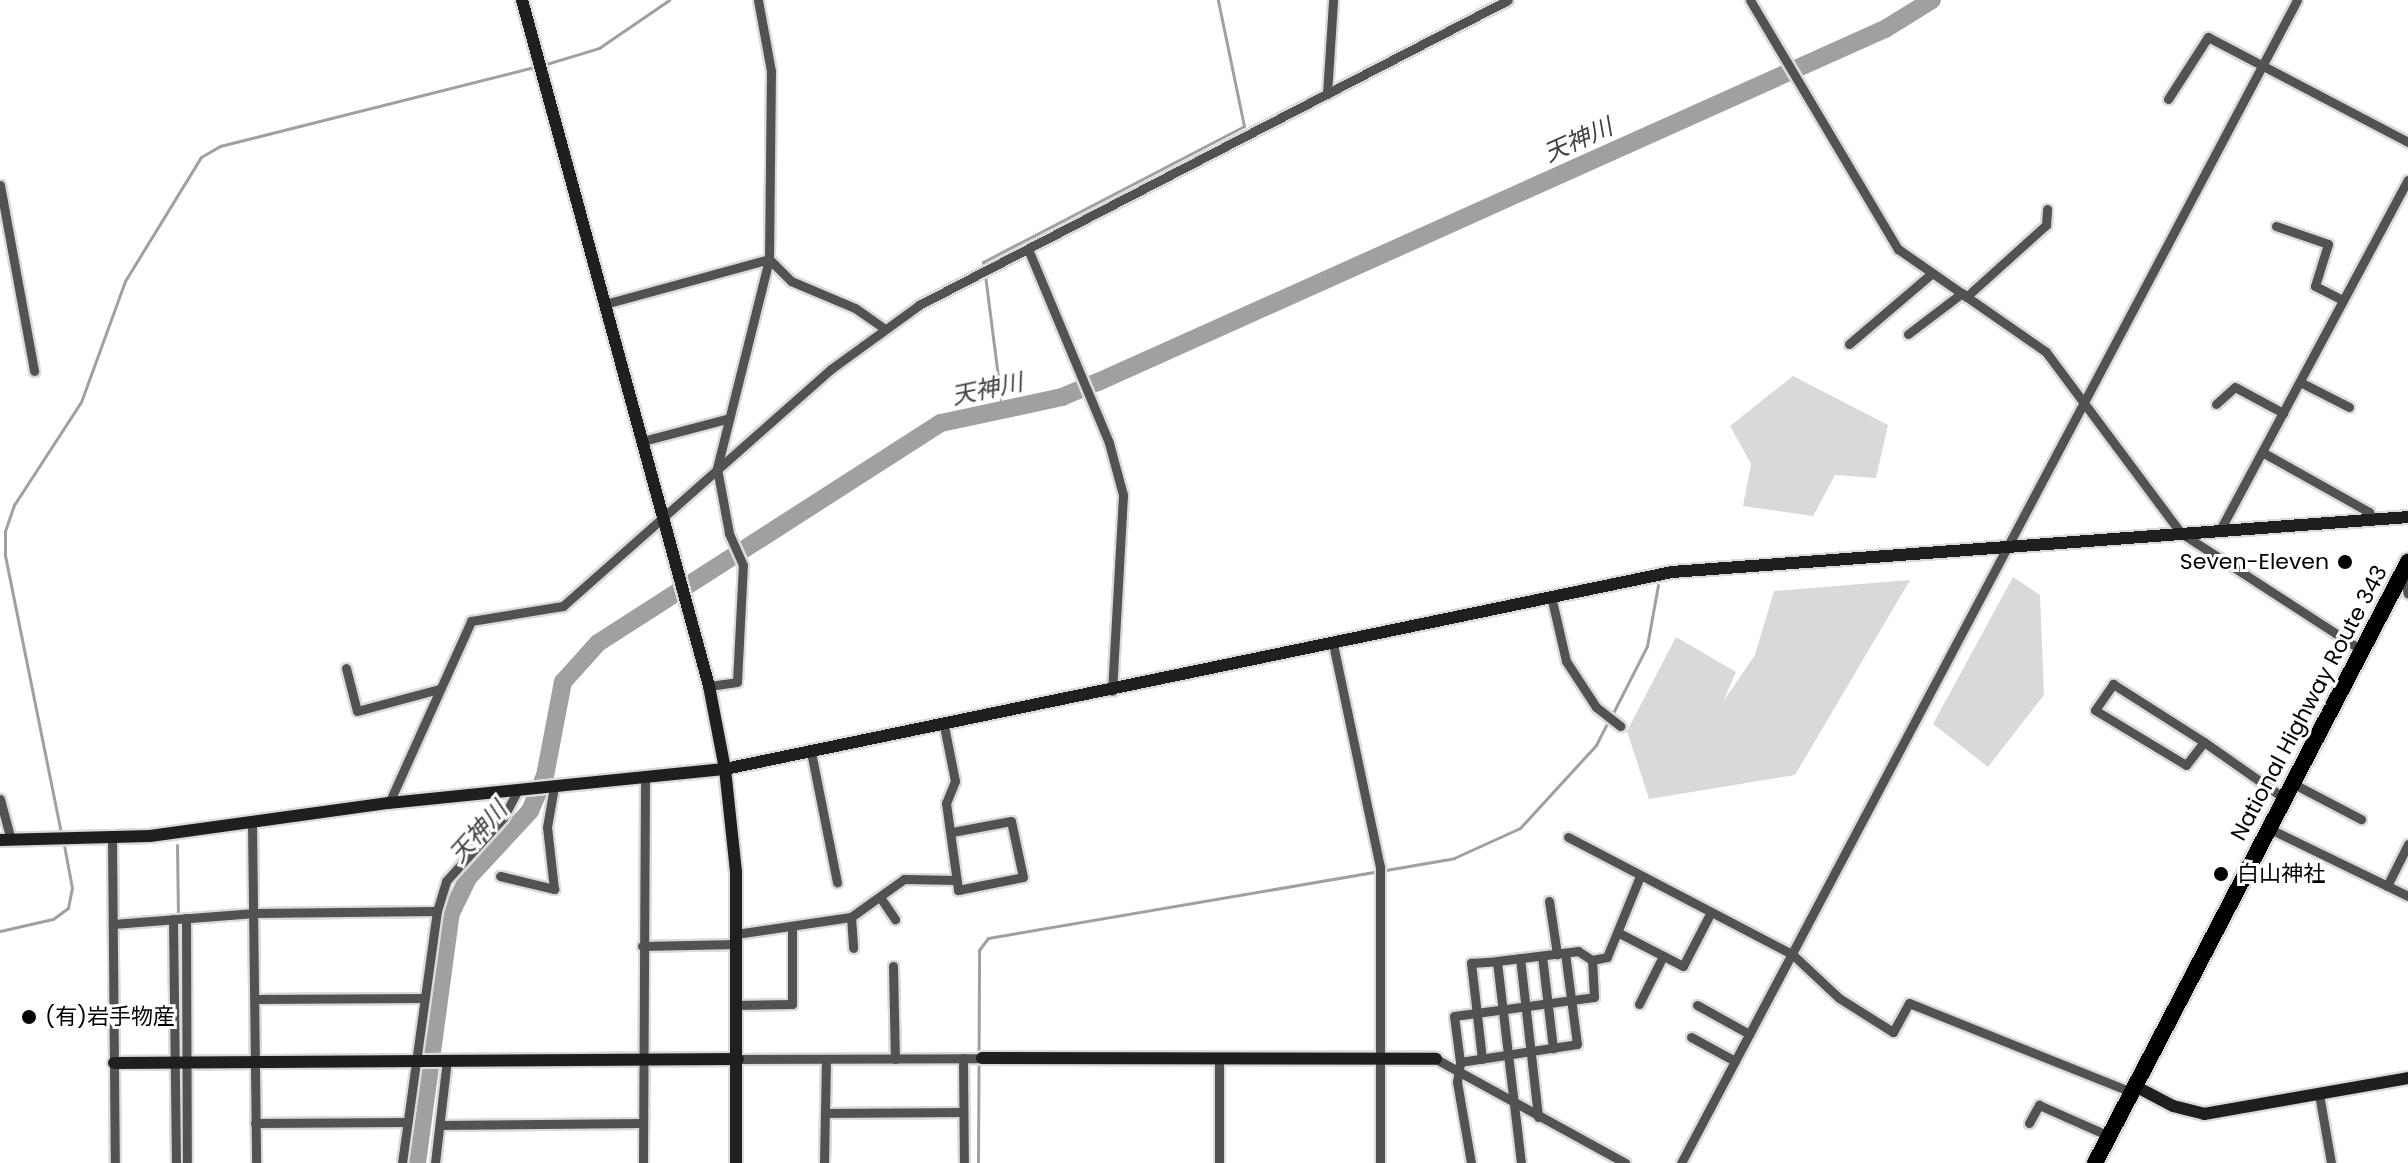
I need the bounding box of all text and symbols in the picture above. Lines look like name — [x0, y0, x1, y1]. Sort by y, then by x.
water label: 天神川 — [1539, 112, 1617, 168]
water label: 天神川 — [949, 367, 1025, 411]
place label: Seven-Eleven — [2180, 549, 2329, 575]
marker: Seven-Eleven — [2336, 553, 2354, 571]
street label: National Highway Route 343 — [2225, 561, 2393, 845]
water label: 天神川 — [443, 796, 513, 868]
place label: 白山神社 — [2237, 861, 2325, 887]
marker: 白山神社 — [2212, 865, 2230, 883]
place label: (有)岩手物産 — [45, 1004, 175, 1030]
marker: (有)岩手物産 — [20, 1008, 38, 1026]

